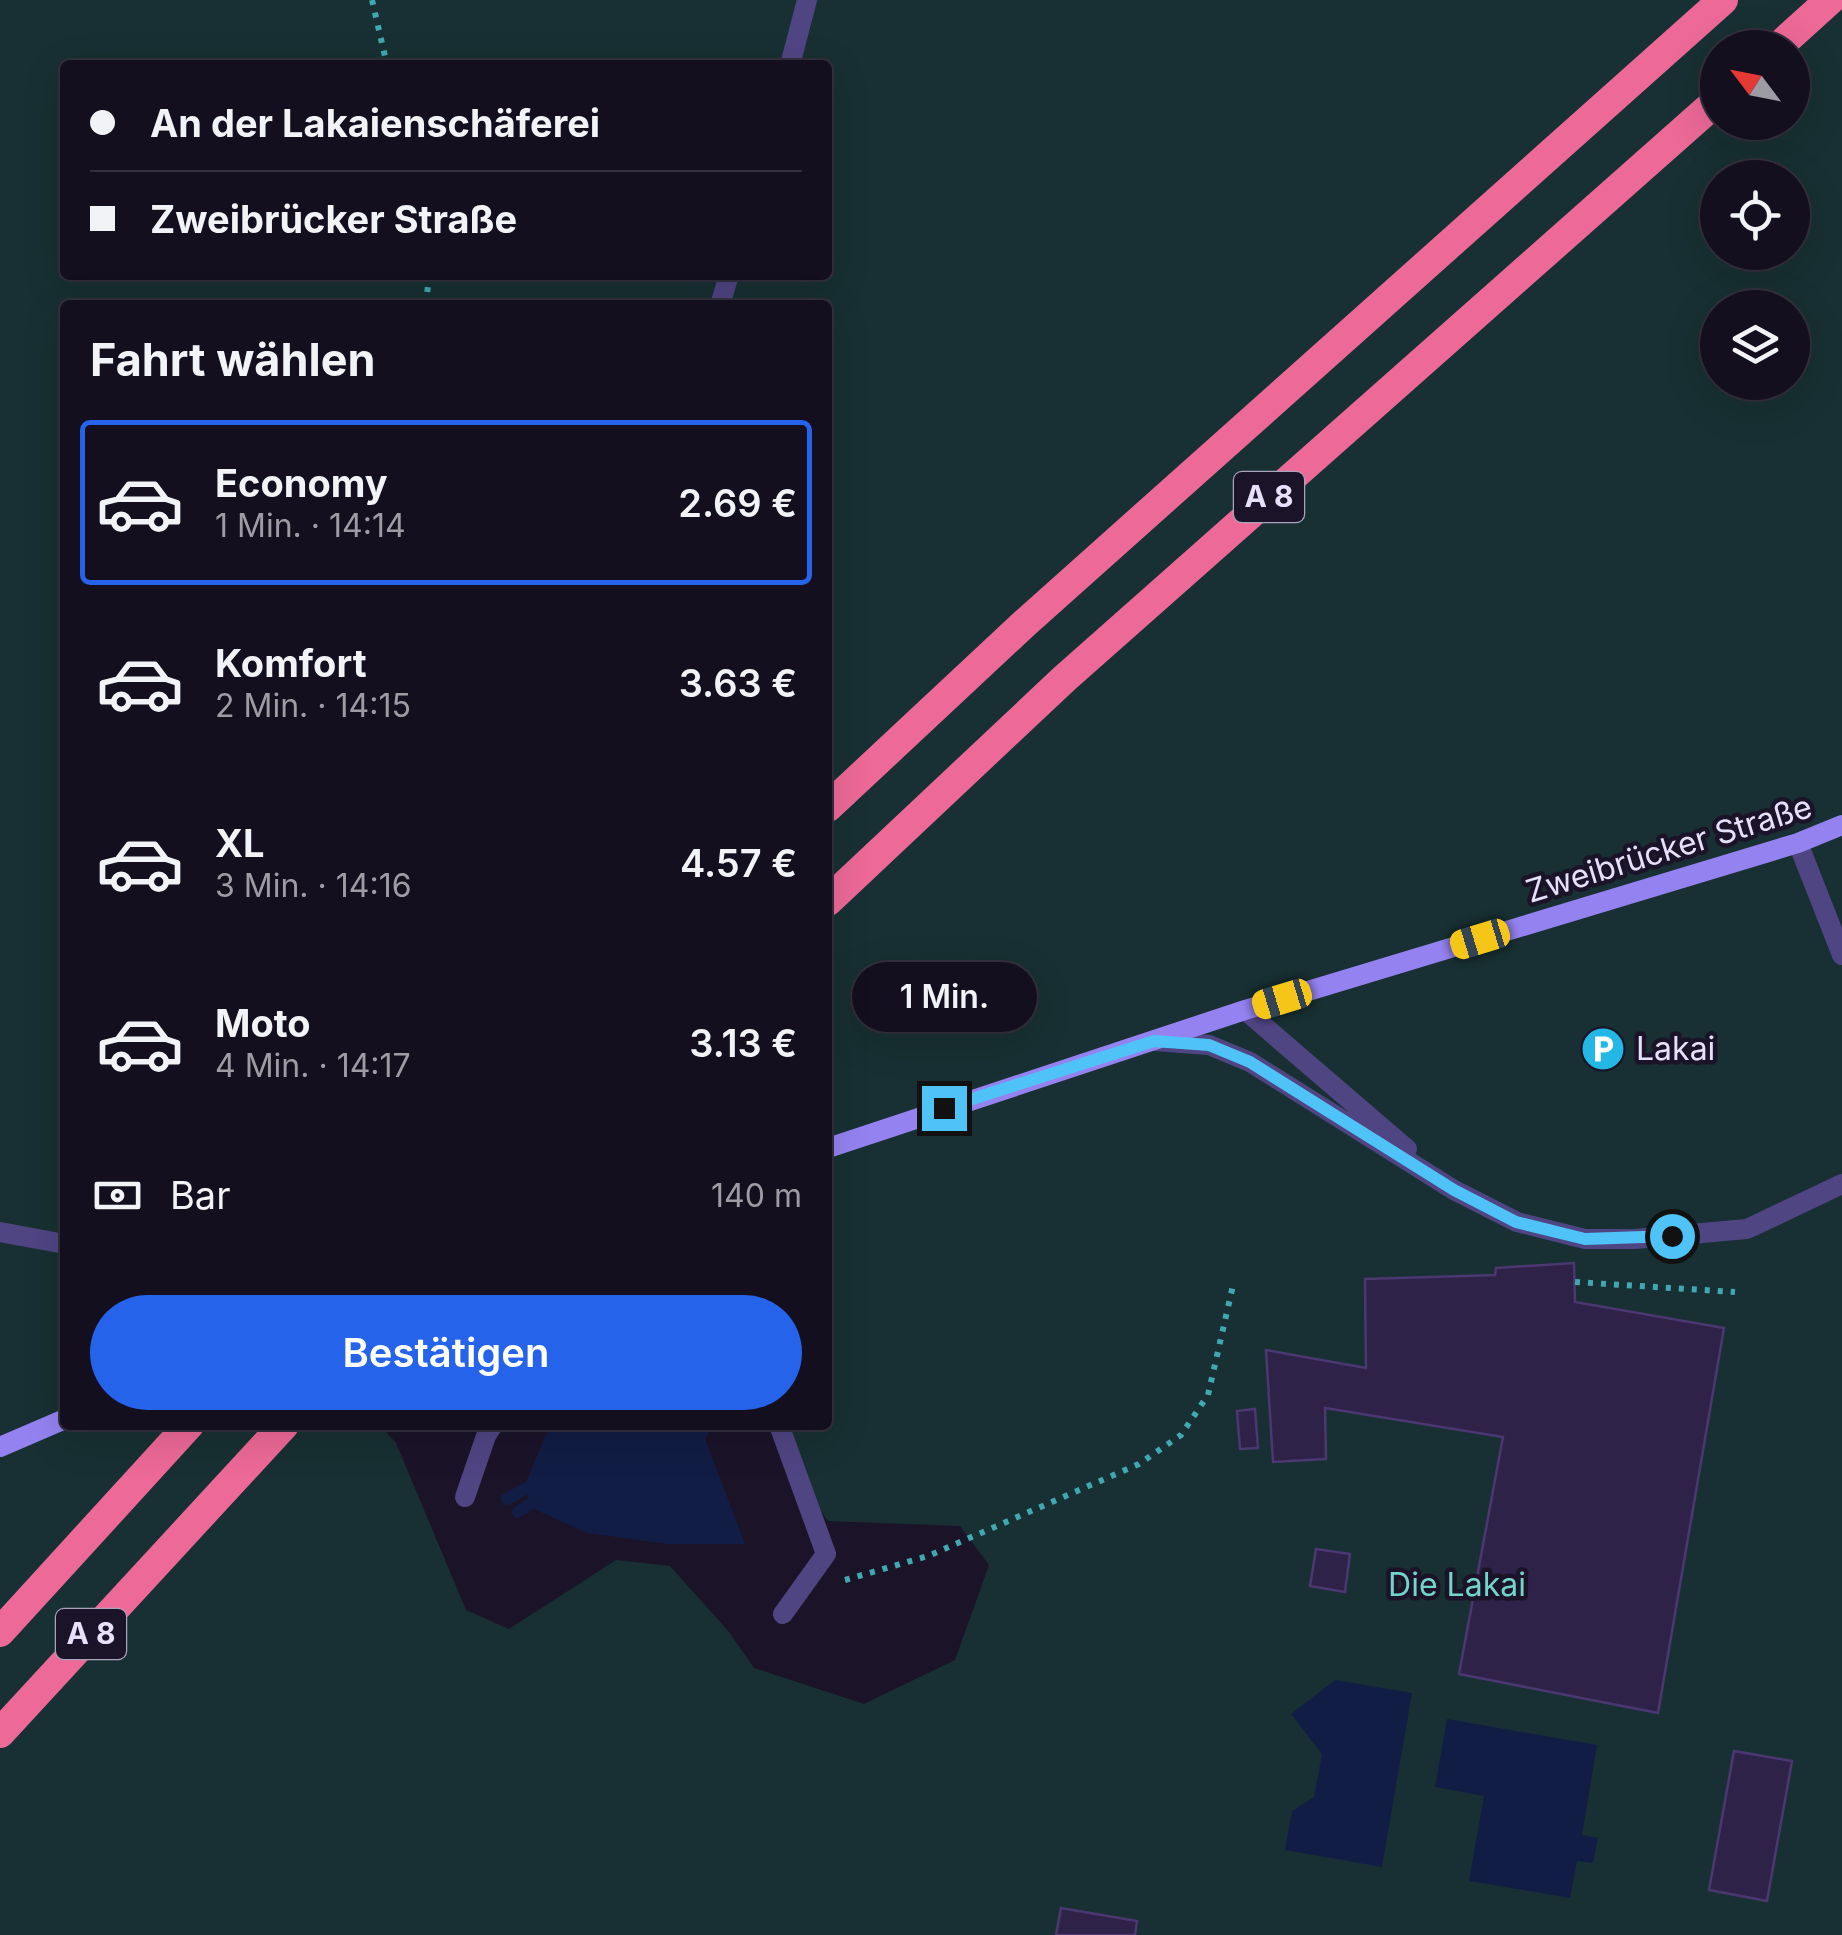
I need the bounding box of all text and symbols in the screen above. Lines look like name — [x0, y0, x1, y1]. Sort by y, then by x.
north arrow — [1700, 30, 1810, 140]
map controls — [1700, 30, 1810, 400]
text: An der Lakaienschäferei — [150, 100, 600, 146]
button: locate — [1700, 160, 1810, 270]
text: Zweibrücker Straße — [150, 196, 517, 242]
button: layers — [1700, 290, 1810, 400]
text: Fahrt wählen — [90, 332, 375, 387]
icon: car — [95, 458, 185, 548]
text: Economy — [215, 460, 388, 506]
road number: A 8 — [1234, 472, 1304, 522]
text: 2.69 € — [678, 480, 797, 526]
text: 1 Min. · 14:14 — [215, 506, 406, 545]
icon: car — [95, 638, 185, 728]
text: Komfort — [215, 640, 367, 686]
text: 3.63 € — [679, 660, 797, 706]
text: 2 Min. · 14:15 — [215, 686, 411, 725]
street label: Zweibrücker Straße — [1521, 786, 1817, 911]
icon: car — [95, 818, 185, 908]
text: XL — [215, 820, 265, 866]
text: 4.57 € — [680, 840, 797, 886]
text: 3 Min. · 14:16 — [215, 866, 412, 905]
car — [1447, 916, 1513, 962]
callout: 1 Min. — [852, 963, 1036, 1033]
car — [1249, 976, 1315, 1022]
text: 1 Min. — [900, 977, 989, 1016]
icon: car — [95, 998, 185, 1088]
text: Moto — [215, 1000, 311, 1046]
text: 3.13 € — [689, 1020, 797, 1066]
parking icon: Lakai — [1580, 1026, 1626, 1072]
place label: Lakai — [1636, 1029, 1715, 1068]
text: 4 Min. · 14:17 — [215, 1046, 411, 1085]
route end — [922, 1086, 967, 1131]
icon: cash — [90, 1168, 145, 1223]
text: Bar — [170, 1172, 231, 1218]
text: 140 m — [711, 1176, 802, 1215]
route start — [1650, 1214, 1695, 1259]
button: Bestätigen — [90, 1295, 802, 1410]
park label: Die Lakai — [1388, 1565, 1526, 1604]
road number: A 8 — [56, 1609, 126, 1659]

